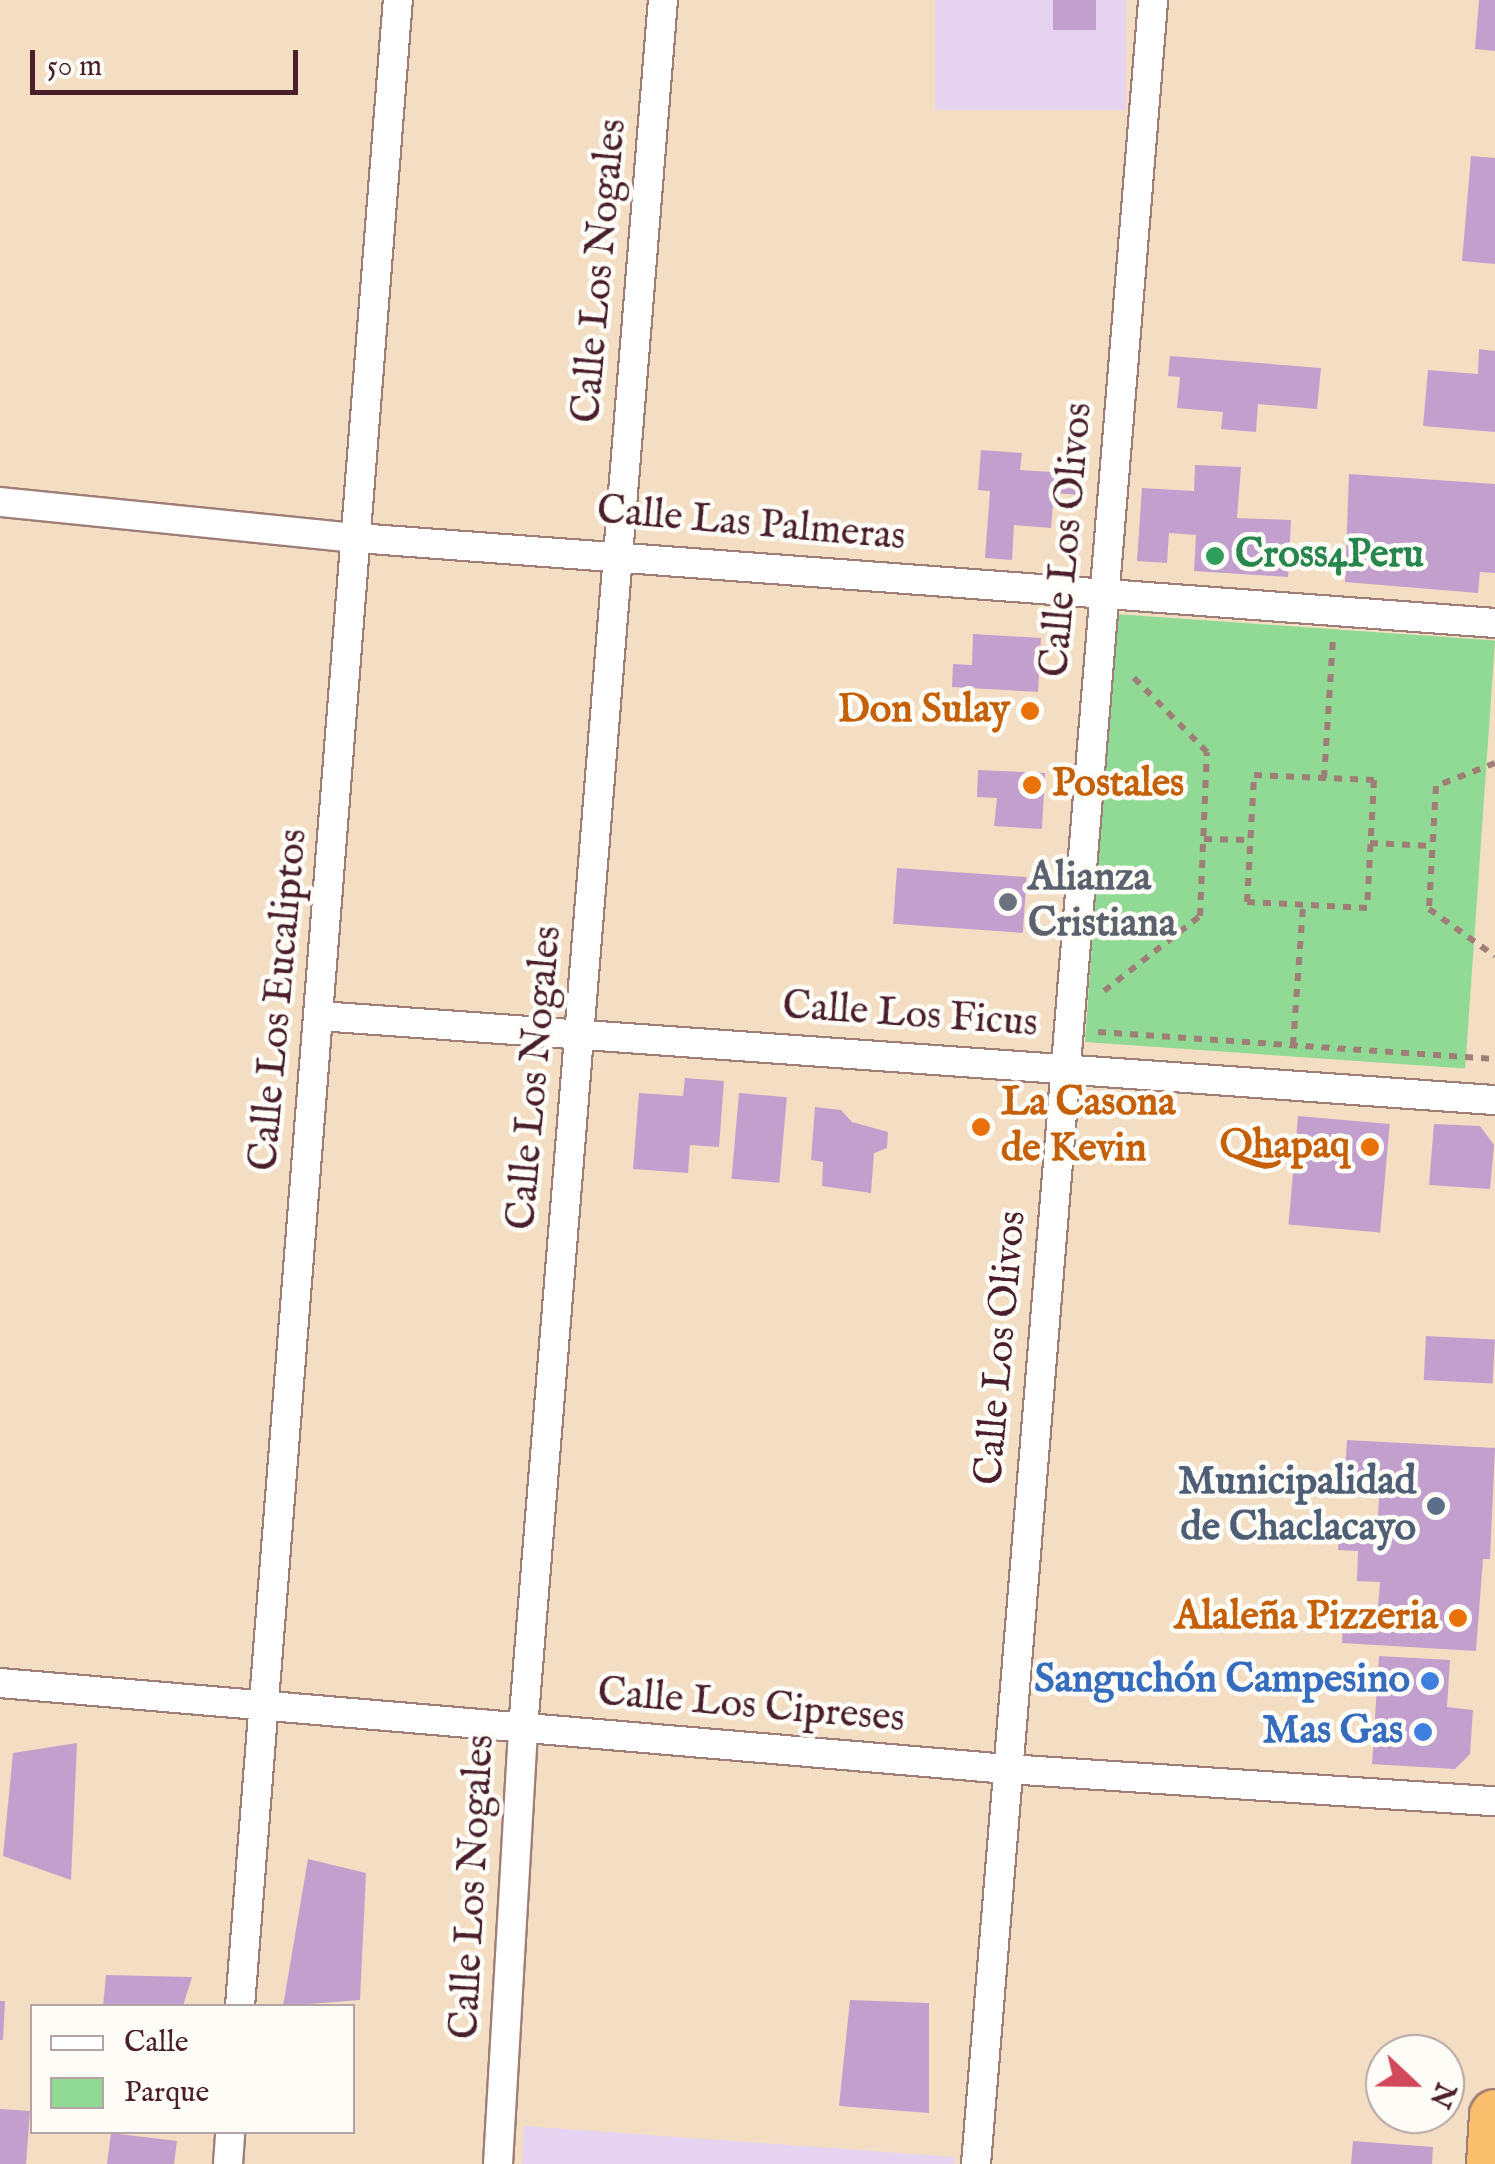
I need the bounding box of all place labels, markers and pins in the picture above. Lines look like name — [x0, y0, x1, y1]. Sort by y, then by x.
place label: Cross4Peru — [1235, 532, 1424, 580]
marker: Cross4Peru — [1204, 545, 1226, 567]
place label: Don Sulay — [838, 687, 1010, 735]
marker: Don Sulay — [1019, 700, 1041, 722]
place label: Postales — [1052, 761, 1184, 809]
marker: Postales — [1021, 774, 1043, 796]
place label: Alianza Cristiana — [1028, 855, 1176, 949]
marker: Alianza Cristiana — [997, 891, 1019, 913]
place label: La Casona de Kevin — [1001, 1080, 1175, 1174]
marker: La Casona de Kevin — [970, 1116, 992, 1138]
place label: Qhapaq — [1220, 1123, 1350, 1171]
marker: Qhapaq — [1359, 1136, 1381, 1158]
place label: Municipalidad de Chaclacayo — [1178, 1459, 1416, 1553]
marker: Municipalidad de Chaclacayo — [1425, 1495, 1447, 1517]
place label: Alaleña Pizzeria — [1174, 1594, 1438, 1642]
marker: Alaleña Pizzeria — [1447, 1607, 1469, 1629]
place label: Sanguchón Campesino — [1034, 1657, 1410, 1705]
marker: Sanguchón Campesino — [1419, 1670, 1441, 1692]
place label: Mas Gas — [1262, 1708, 1403, 1756]
marker: Mas Gas — [1412, 1721, 1434, 1743]

